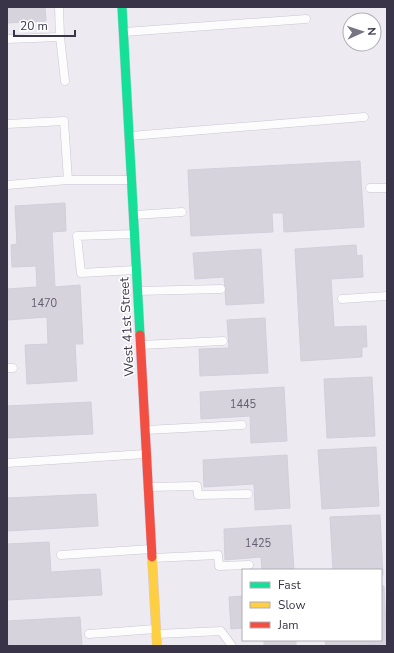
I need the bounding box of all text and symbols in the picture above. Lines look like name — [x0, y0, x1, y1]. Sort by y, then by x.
scale bar — [14, 12, 75, 38]
north arrow — [342, 12, 382, 52]
text: 20 m — [20, 18, 48, 34]
text: N — [364, 27, 379, 36]
street label: West 41st Street — [115, 276, 139, 377]
house number: 1470 — [31, 296, 58, 311]
house number: 1445 — [230, 397, 257, 412]
house number: 1425 — [245, 536, 272, 551]
legend — [242, 569, 382, 641]
text: Fast — [278, 577, 301, 593]
text: Slow — [278, 597, 306, 613]
text: Jam — [277, 617, 299, 633]

